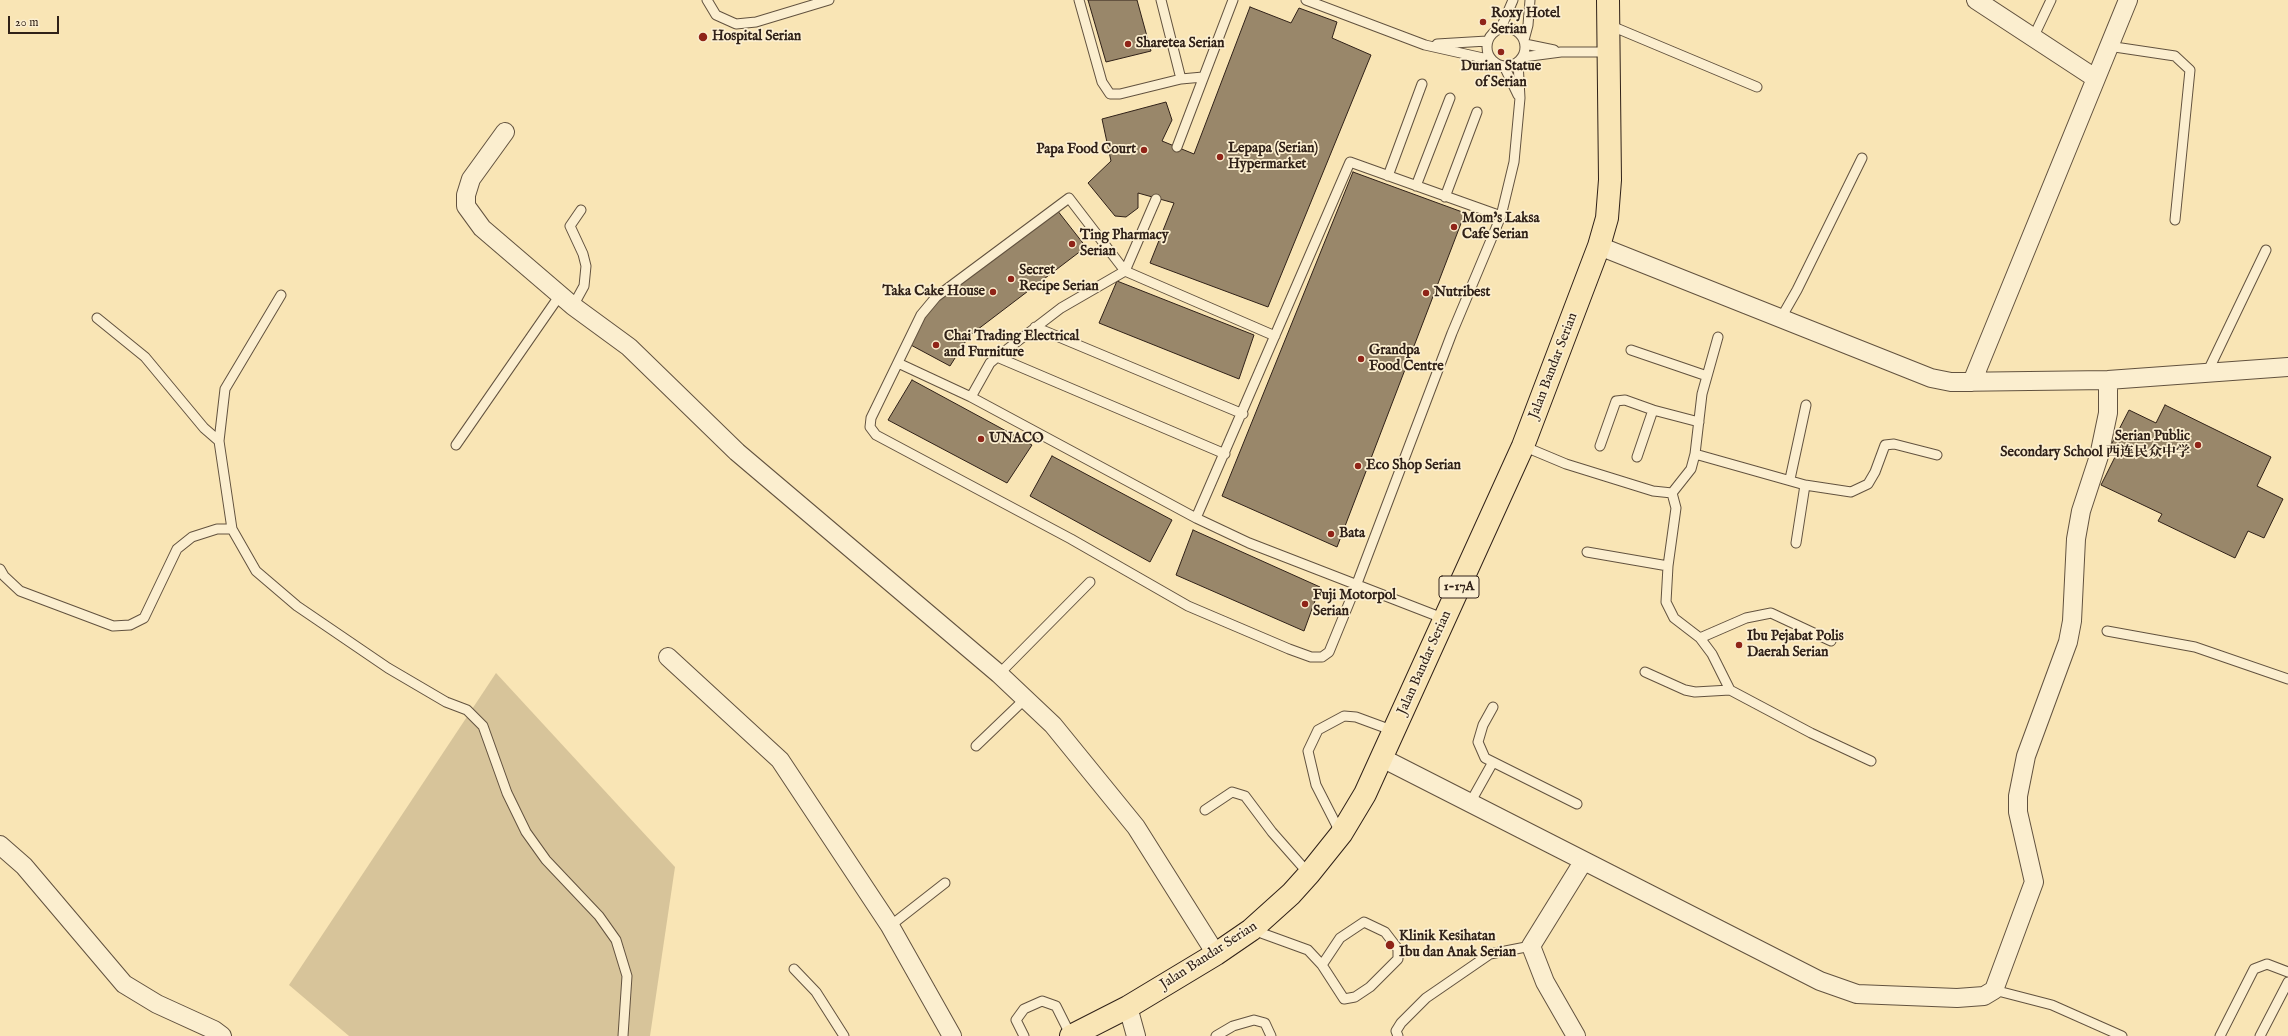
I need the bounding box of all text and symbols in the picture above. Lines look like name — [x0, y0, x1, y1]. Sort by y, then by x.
place label: Roxy Hotel Serian — [1491, 6, 1560, 38]
scale bar — [10, 8, 61, 34]
text: 20 m — [15, 15, 38, 30]
marker: Roxy Hotel Serian — [1478, 17, 1488, 27]
place label: Hospital Serian — [712, 29, 801, 45]
marker: Hospital Serian — [697, 31, 709, 43]
place label: Sharetea Serian — [1136, 36, 1225, 52]
marker: Sharetea Serian — [1123, 39, 1133, 49]
marker: Durian Statue of Serian — [1496, 47, 1506, 57]
place label: Durian Statue of Serian — [1461, 59, 1541, 92]
place label: Lepapa (Serian) Hypermarket — [1228, 141, 1318, 174]
place label: Papa Food Court — [1036, 142, 1136, 158]
marker: Papa Food Court — [1139, 145, 1149, 155]
marker: Lepapa (Serian) Hypermarket — [1215, 152, 1225, 162]
place label: Mom's Laksa Cafe Serian — [1462, 211, 1540, 244]
marker: Mom's Laksa Cafe Serian — [1449, 222, 1459, 232]
place label: Ting Pharmacy Serian — [1080, 228, 1169, 260]
marker: Ting Pharmacy Serian — [1067, 239, 1077, 249]
place label: Secret Recipe Serian — [1019, 263, 1099, 296]
marker: Secret Recipe Serian — [1006, 274, 1016, 284]
place label: Taka Cake House — [882, 284, 985, 300]
place label: Nutribest — [1434, 285, 1490, 301]
marker: Taka Cake House — [988, 287, 998, 297]
marker: Nutribest — [1421, 288, 1431, 298]
street label: Jalan Bandar Serian — [1526, 311, 1582, 421]
place label: Chai Trading Electrical and Furniture — [944, 329, 1079, 362]
marker: Chai Trading Electrical and Furniture — [931, 340, 941, 350]
place label: Grandpa Food Centre — [1369, 343, 1444, 376]
marker: Grandpa Food Centre — [1356, 354, 1366, 364]
place label: Serian Public Secondary School 西连民众中学 — [2000, 429, 2190, 462]
place label: UNACO — [989, 431, 1044, 447]
marker: UNACO — [976, 434, 986, 444]
marker: Serian Public Secondary School 西连民众中学 — [2193, 440, 2203, 450]
place label: Eco Shop Serian — [1366, 458, 1461, 474]
marker: Eco Shop Serian — [1353, 461, 1363, 471]
place label: Bata — [1339, 526, 1365, 542]
marker: Bata — [1326, 529, 1336, 539]
road number: 1-17A — [1439, 576, 1479, 598]
place label: Fuji Motorpol Serian — [1313, 588, 1396, 620]
marker: Fuji Motorpol Serian — [1300, 599, 1310, 609]
street label: Jalan Bandar Serian — [1394, 608, 1456, 718]
place label: Ibu Pejabat Polis Daerah Serian — [1747, 629, 1844, 662]
marker: Ibu Pejabat Polis Daerah Serian — [1734, 640, 1744, 650]
street label: Jalan Bandar Serian — [1157, 918, 1261, 994]
place label: Klinik Kesihatan Ibu dan Anak Serian — [1399, 929, 1516, 962]
marker: Klinik Kesihatan Ibu dan Anak Serian — [1384, 939, 1396, 951]

